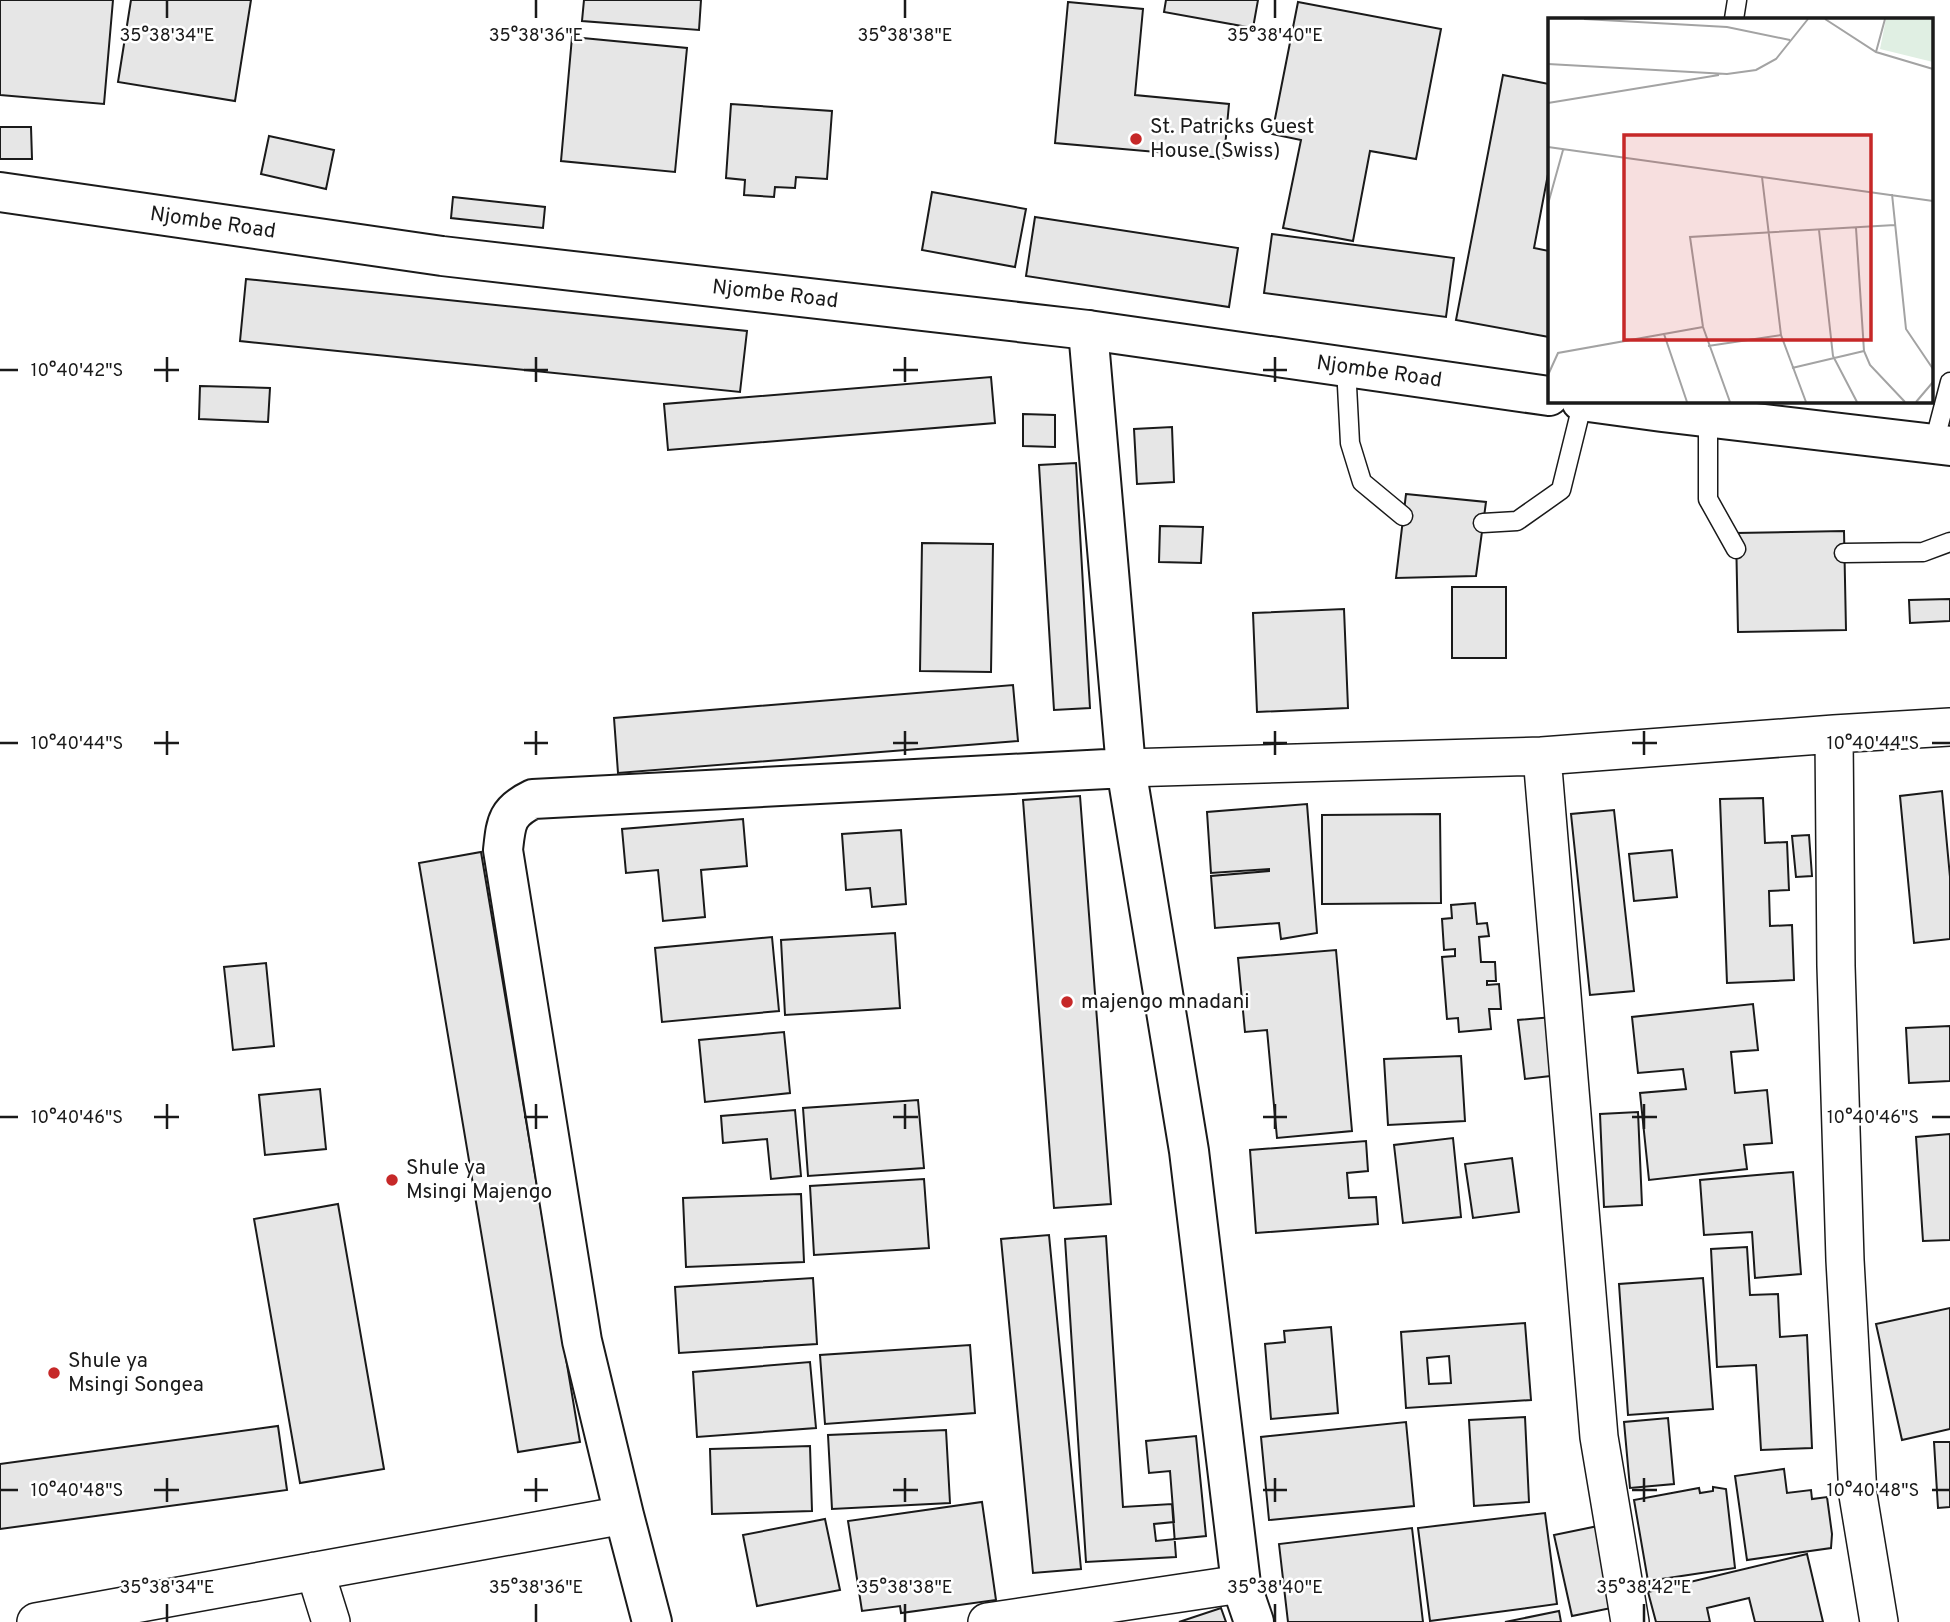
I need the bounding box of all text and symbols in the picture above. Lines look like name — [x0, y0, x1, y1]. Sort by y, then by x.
inset map — [1548, 18, 1932, 402]
text: 35°38'34"E — [119, 25, 215, 48]
text: 35°38'36"E — [489, 25, 583, 48]
text: 35°38'38"E — [858, 25, 952, 48]
text: 35°38'40"E — [1227, 25, 1323, 48]
place label: St. Patricks Guest House (Swiss) — [1150, 114, 1314, 165]
marker: St. Patricks Guest House (Swiss) — [1128, 131, 1144, 147]
street label: Njombe Road — [148, 200, 277, 245]
street label: Njombe Road — [711, 274, 840, 315]
street label: Njombe Road — [1315, 349, 1444, 394]
text: 10°40'42"S — [31, 360, 123, 383]
text: 10°40'44"S — [31, 733, 123, 756]
text: 10°40'44"S — [1827, 733, 1919, 756]
place label: majengo mnadani — [1081, 989, 1250, 1016]
marker: majengo mnadani — [1059, 994, 1075, 1010]
text: 10°40'46"S — [31, 1107, 123, 1130]
text: 10°40'46"S — [1827, 1107, 1919, 1130]
place label: Shule ya Msingi Majengo — [406, 1155, 552, 1206]
marker: Shule ya Msingi Majengo — [384, 1172, 400, 1188]
place label: Shule ya Msingi Songea — [68, 1348, 204, 1399]
marker: Shule ya Msingi Songea — [46, 1365, 62, 1381]
text: 10°40'48"S — [31, 1480, 123, 1503]
text: 10°40'48"S — [1827, 1480, 1919, 1503]
text: 35°38'34"E — [119, 1577, 215, 1600]
text: 35°38'36"E — [489, 1577, 583, 1600]
text: 35°38'38"E — [858, 1577, 952, 1600]
text: 35°38'40"E — [1227, 1577, 1323, 1600]
text: 35°38'42"E — [1596, 1577, 1692, 1600]

